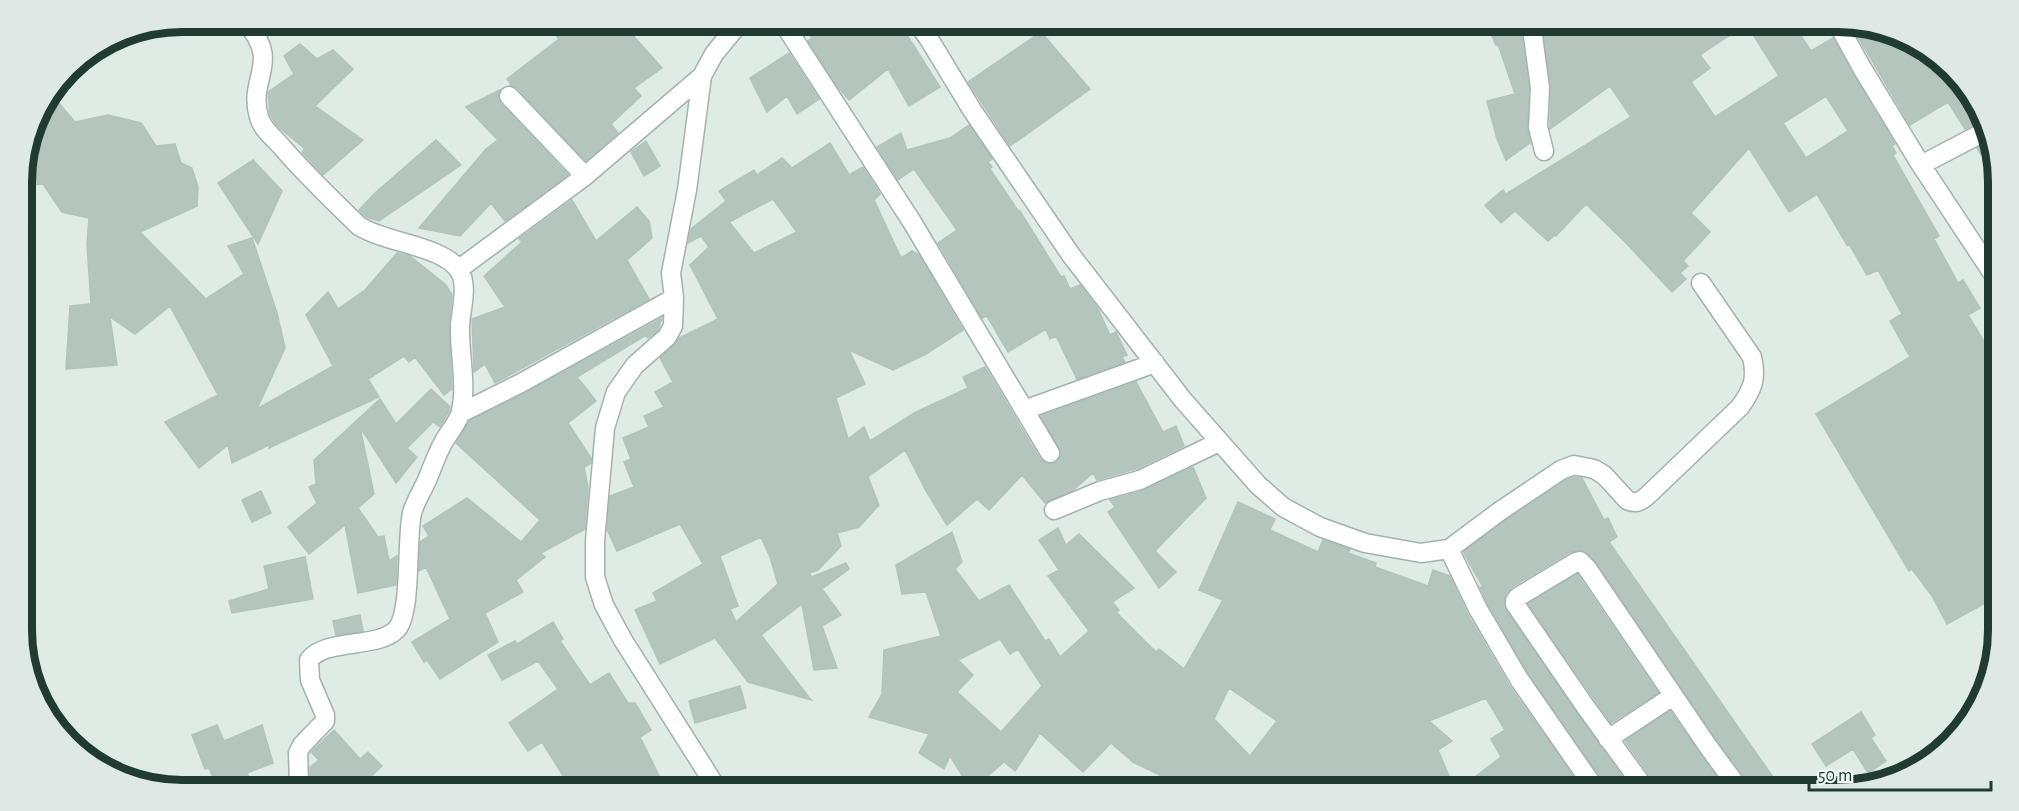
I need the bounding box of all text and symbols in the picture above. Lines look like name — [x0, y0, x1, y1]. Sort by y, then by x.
scale bar — [1809, 754, 1990, 792]
text: 50 m — [1818, 767, 1852, 785]

